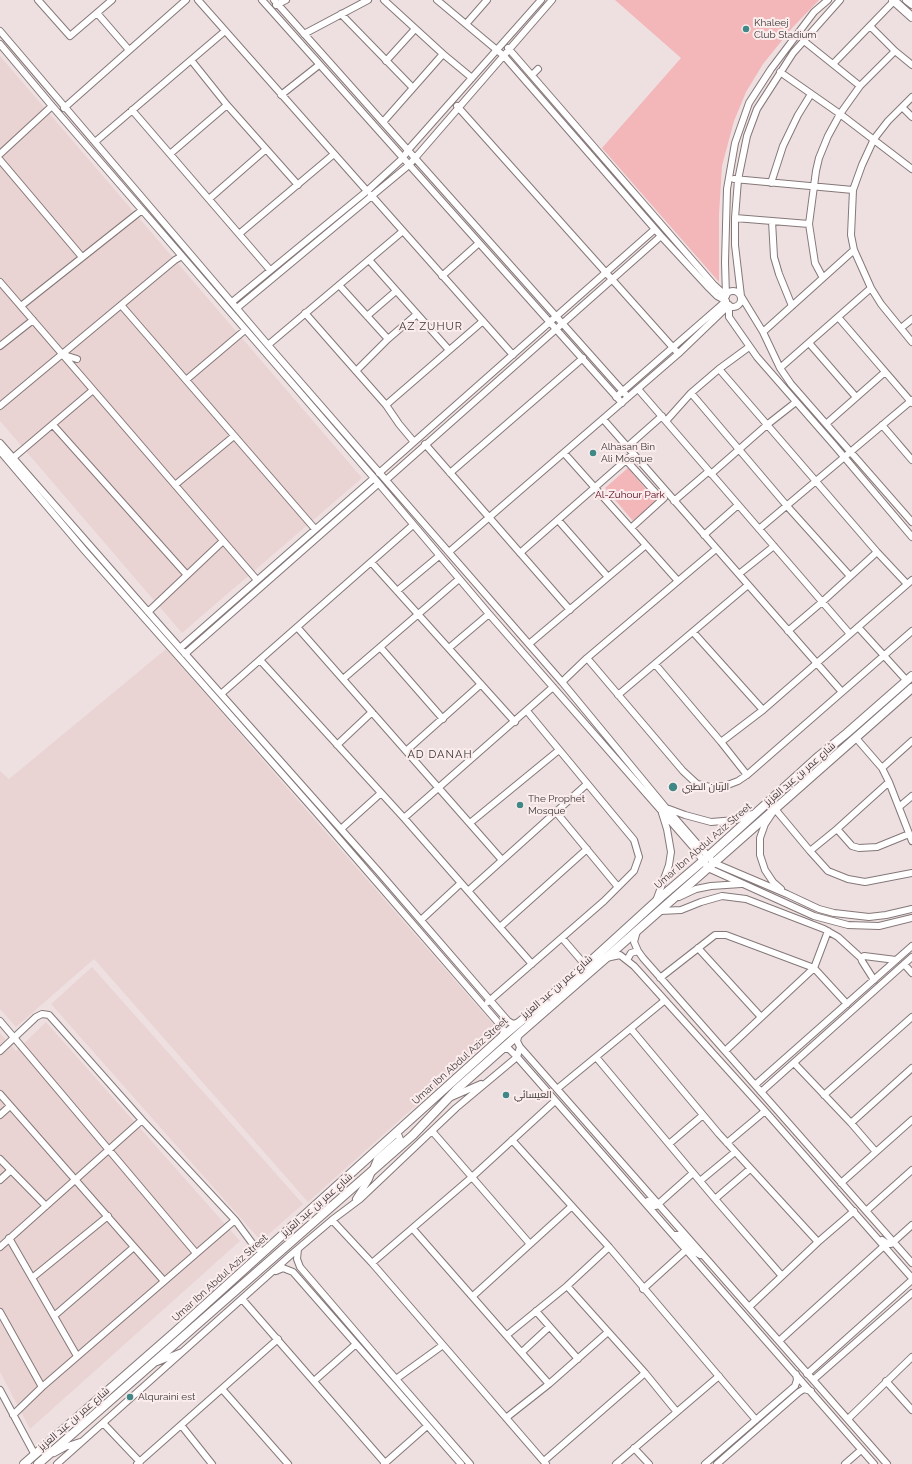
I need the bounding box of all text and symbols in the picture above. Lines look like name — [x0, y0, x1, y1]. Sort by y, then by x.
place label: Khaleej Club Stadium — [754, 17, 817, 40]
marker: Khaleej Club Stadium — [741, 24, 751, 34]
district label: AZ ZUHUR — [399, 320, 463, 334]
place label: Alhasan Bin Ali Mosque — [601, 441, 655, 464]
marker: Alhasan Bin Ali Mosque — [588, 448, 598, 458]
park label: Al-Zuhour Park — [595, 489, 665, 501]
street label: شارع عمر بن عبد العزيز — [762, 740, 838, 808]
district label: AD DANAH — [407, 748, 473, 762]
marker: الربان الطبي — [667, 781, 679, 793]
place label: الربان الطبي — [682, 781, 729, 793]
place label: The Prophet Mosque — [528, 793, 585, 816]
marker: The Prophet Mosque — [515, 800, 525, 810]
street label: Umar Ibn Abdul Aziz Street — [652, 801, 754, 891]
street label: شارع عمر بن عبد العزيز — [519, 953, 595, 1021]
street label: Umar Ibn Abdul Aziz Street — [410, 1015, 510, 1107]
place label: العيسائي — [514, 1089, 552, 1101]
marker: العيسائي — [501, 1090, 511, 1100]
street label: شارع عمر بن عبد العزيز — [279, 1171, 355, 1239]
street label: Umar Ibn Abdul Aziz Street — [170, 1232, 270, 1324]
street label: شارع عمر بن عبد العزيز — [36, 1385, 112, 1453]
place label: Alquraini est — [138, 1391, 195, 1403]
marker: Alquraini est — [125, 1392, 135, 1402]

